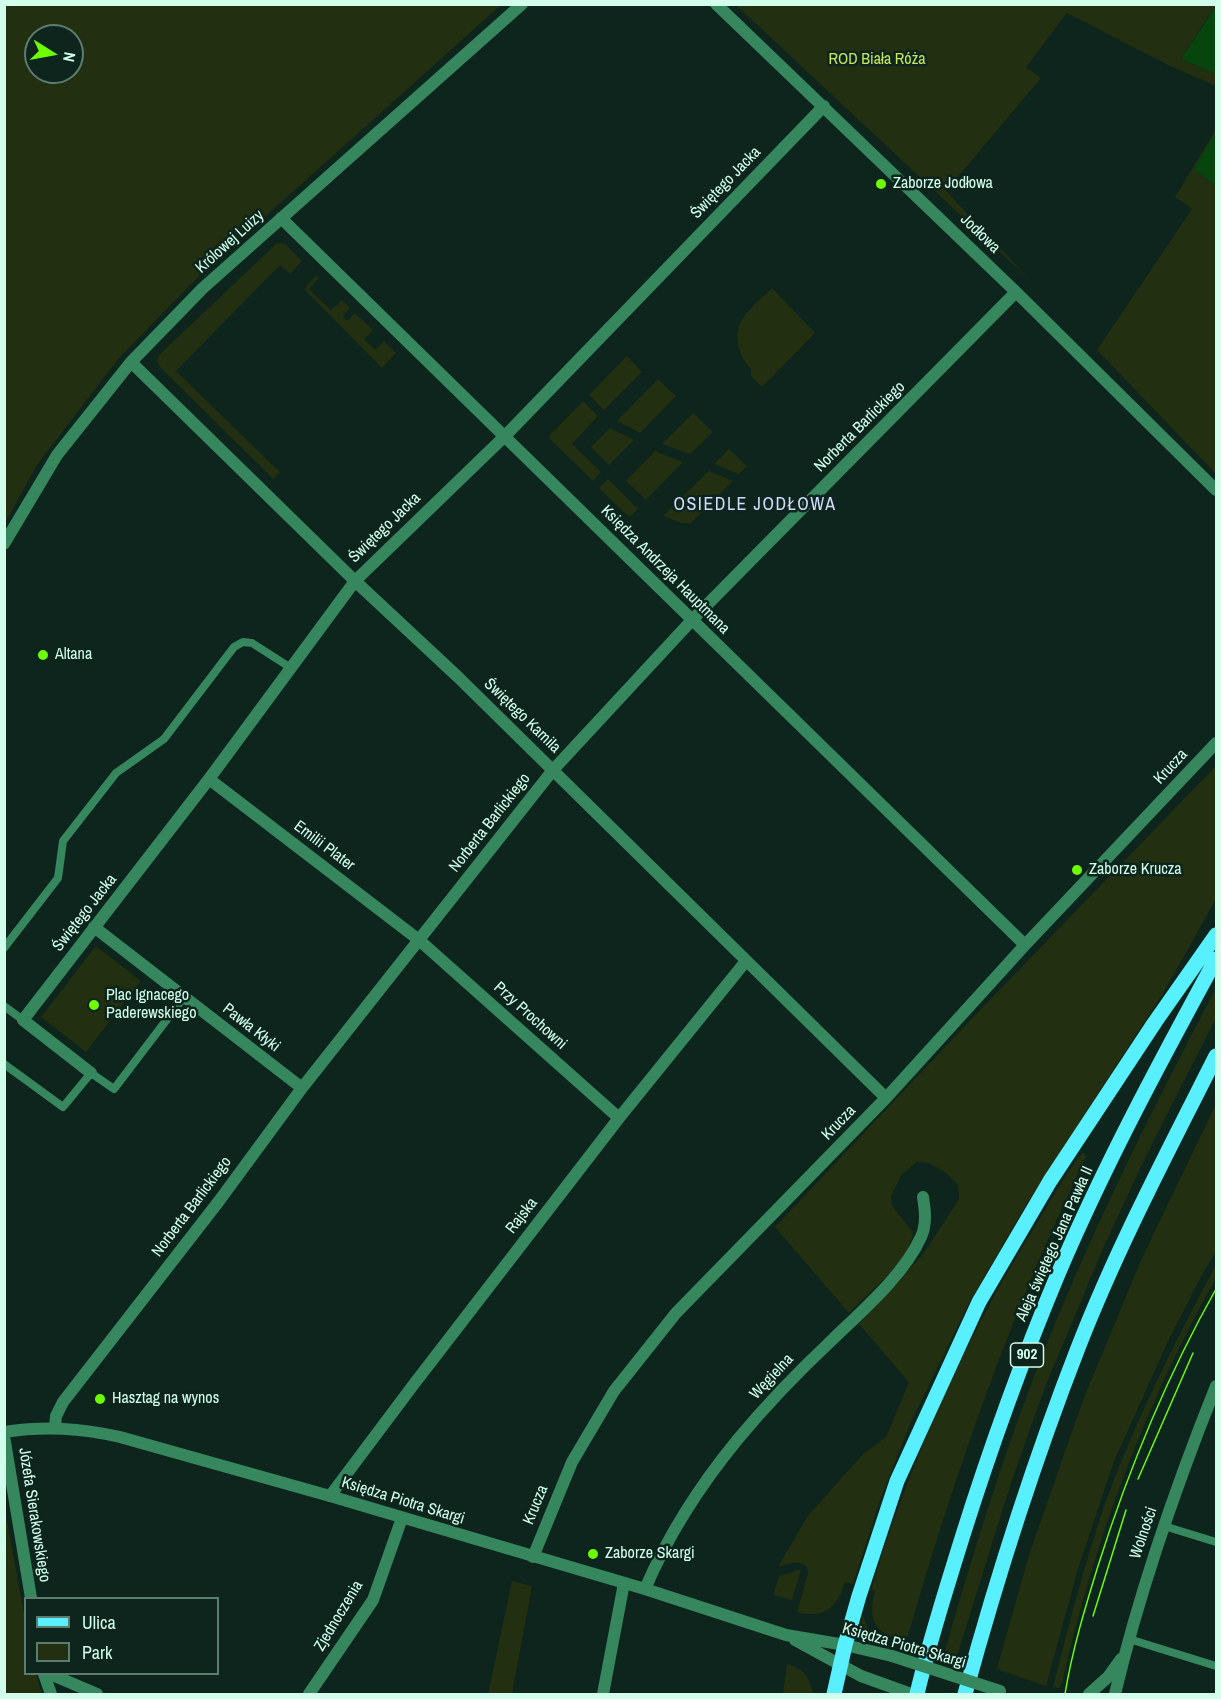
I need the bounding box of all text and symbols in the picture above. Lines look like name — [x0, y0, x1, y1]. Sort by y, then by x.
north arrow — [24, 24, 84, 84]
text: N — [58, 50, 81, 64]
park label: ROD Biała Róża — [829, 50, 925, 70]
street label: Świętego Jacka — [687, 143, 765, 223]
place label: Zaborze Jodłowa — [893, 174, 993, 194]
marker: Zaborze Jodłowa — [874, 177, 888, 191]
street label: Królowej Luizy — [192, 206, 268, 278]
street label: Jodłowa — [956, 210, 1004, 258]
street label: Norberta Barlickiego — [811, 378, 909, 476]
street label: Świętego Jacka — [345, 489, 425, 567]
district label: OSIEDLE JODŁOWA — [673, 494, 837, 516]
street label: Księdza Andrzeja Hauptmana — [597, 502, 733, 638]
place label: Altana — [55, 645, 92, 665]
marker: Altana — [36, 648, 50, 662]
street label: Świętego Kamila — [480, 675, 564, 757]
street label: Krucza — [1150, 746, 1192, 788]
street label: Norberta Barlickiego — [445, 770, 535, 876]
street label: Emilii Plater — [290, 817, 358, 875]
place label: Zaborze Krucza — [1089, 860, 1182, 880]
marker: Zaborze Krucza — [1070, 863, 1084, 877]
street label: Świętego Jacka — [49, 871, 121, 955]
street label: Przy Prochowni — [489, 978, 571, 1054]
place label: Plac Ignacego Paderewskiego — [106, 986, 196, 1024]
marker: Plac Ignacego Paderewskiego — [87, 998, 101, 1012]
street label: Pawła Kłyki — [218, 1000, 284, 1056]
street label: Krucza — [818, 1102, 860, 1144]
street label: Norberta Barlickiego — [148, 1153, 236, 1261]
street label: Aleja świętego Jana Pawła II — [1012, 1163, 1098, 1325]
street label: Rajska — [502, 1194, 542, 1238]
road number: 902 — [1010, 1343, 1044, 1367]
street label: Węgielna — [746, 1350, 798, 1404]
place label: Hasztag na wynos — [112, 1389, 219, 1409]
marker: Hasztag na wynos — [93, 1392, 107, 1406]
street label: Józefa Sierakowskiego — [14, 1447, 54, 1583]
street label: Księdza Piotra Skargi — [339, 1473, 467, 1529]
street label: Krucza — [519, 1482, 553, 1528]
street label: Wolności — [1126, 1504, 1162, 1562]
place label: Zaborze Skargi — [605, 1544, 695, 1564]
marker: Zaborze Skargi — [586, 1547, 600, 1561]
street label: Zjednoczenia — [310, 1577, 368, 1655]
legend — [24, 1597, 219, 1675]
text: Ulica — [82, 1610, 116, 1635]
street label: Księdza Piotra Skargi — [840, 1619, 968, 1673]
text: Park — [82, 1640, 112, 1665]

